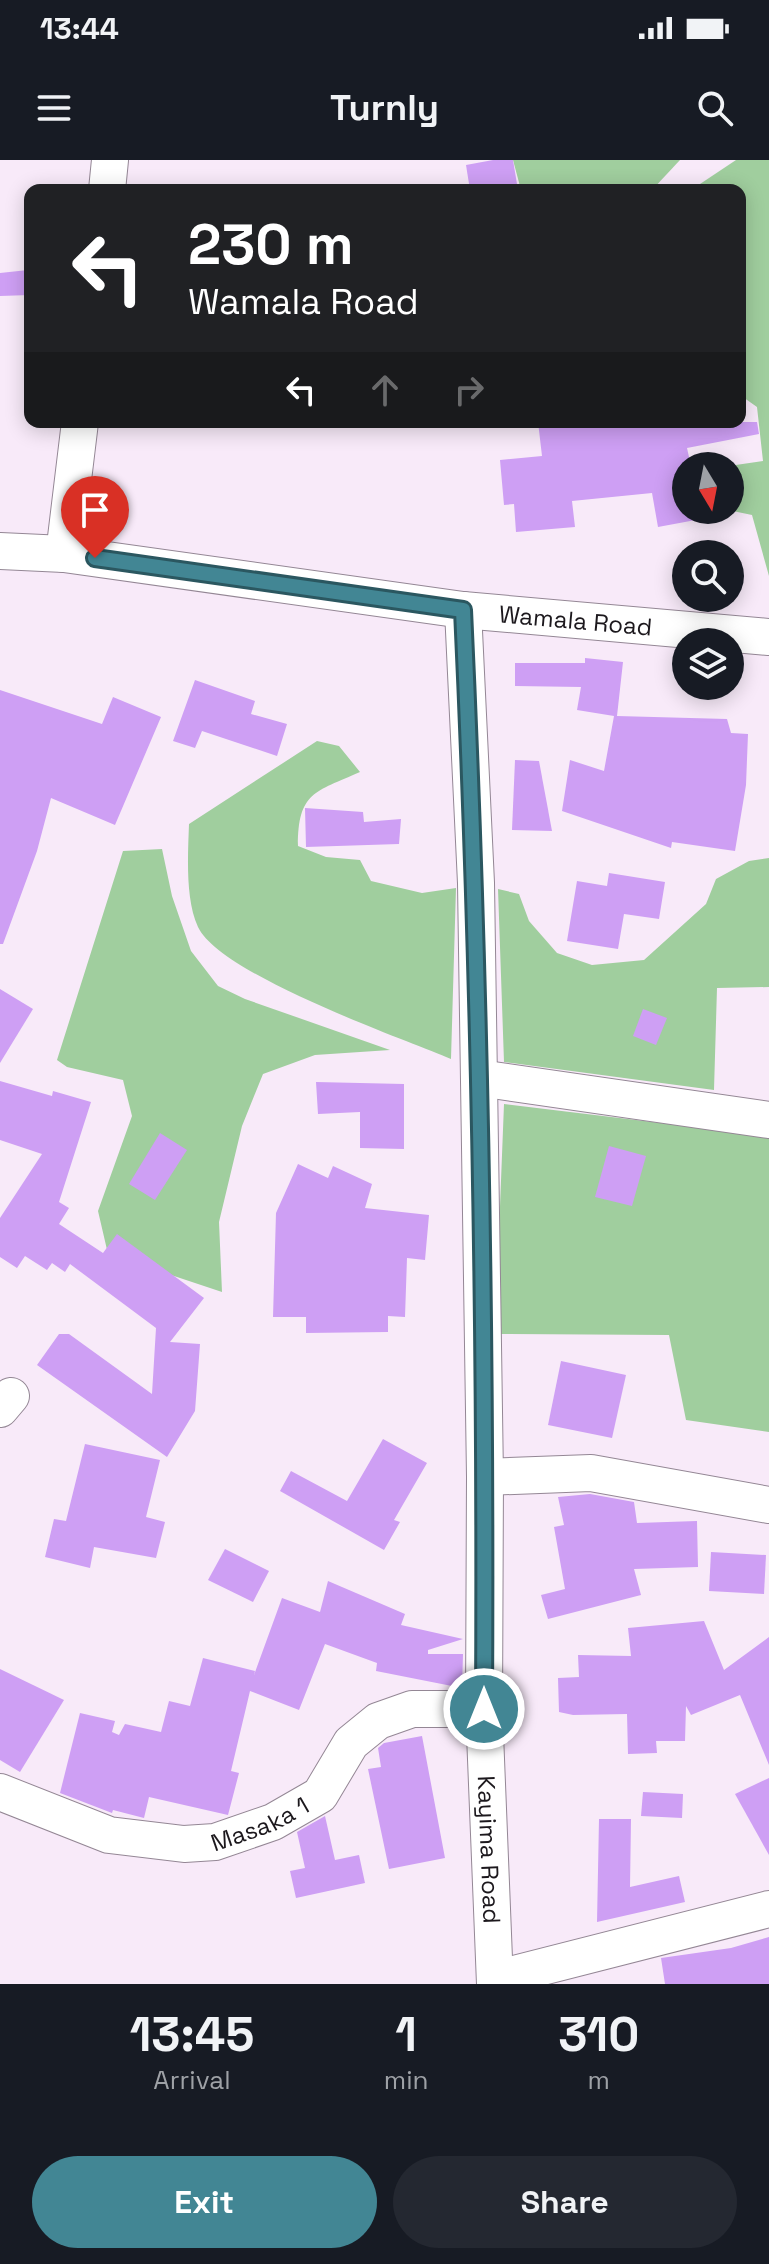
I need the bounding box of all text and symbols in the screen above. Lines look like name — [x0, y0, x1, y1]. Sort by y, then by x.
text: 13:44 — [40, 9, 119, 48]
text: Turnly — [330, 85, 439, 131]
icon: menu — [32, 86, 76, 130]
icon: search — [693, 86, 737, 130]
text: 230 m — [188, 209, 354, 280]
icon: left — [56, 216, 160, 320]
text: Wamala Road — [188, 279, 419, 325]
icon: left — [279, 368, 323, 412]
icon: ahead — [363, 368, 407, 412]
icon: right — [447, 368, 491, 412]
north arrow — [672, 452, 744, 524]
map controls — [672, 452, 744, 700]
pin — [61, 476, 129, 558]
icon: arrive — [73, 488, 117, 532]
button: search — [672, 540, 744, 612]
street label: Wamala Road — [498, 598, 654, 642]
button: layers — [672, 628, 744, 700]
position arrow — [442, 1667, 526, 1751]
street label: Kayima Road — [471, 1775, 508, 1924]
street label: Masaka 1 — [207, 1789, 314, 1858]
text: 13:45 — [130, 2004, 254, 2065]
text: 1 — [395, 2004, 417, 2065]
text: 310 — [558, 2004, 639, 2065]
text: Arrival — [153, 2063, 231, 2097]
text: min — [384, 2063, 429, 2097]
text: m — [588, 2063, 610, 2097]
button: Exit — [32, 2156, 377, 2248]
button: Share — [393, 2156, 737, 2248]

